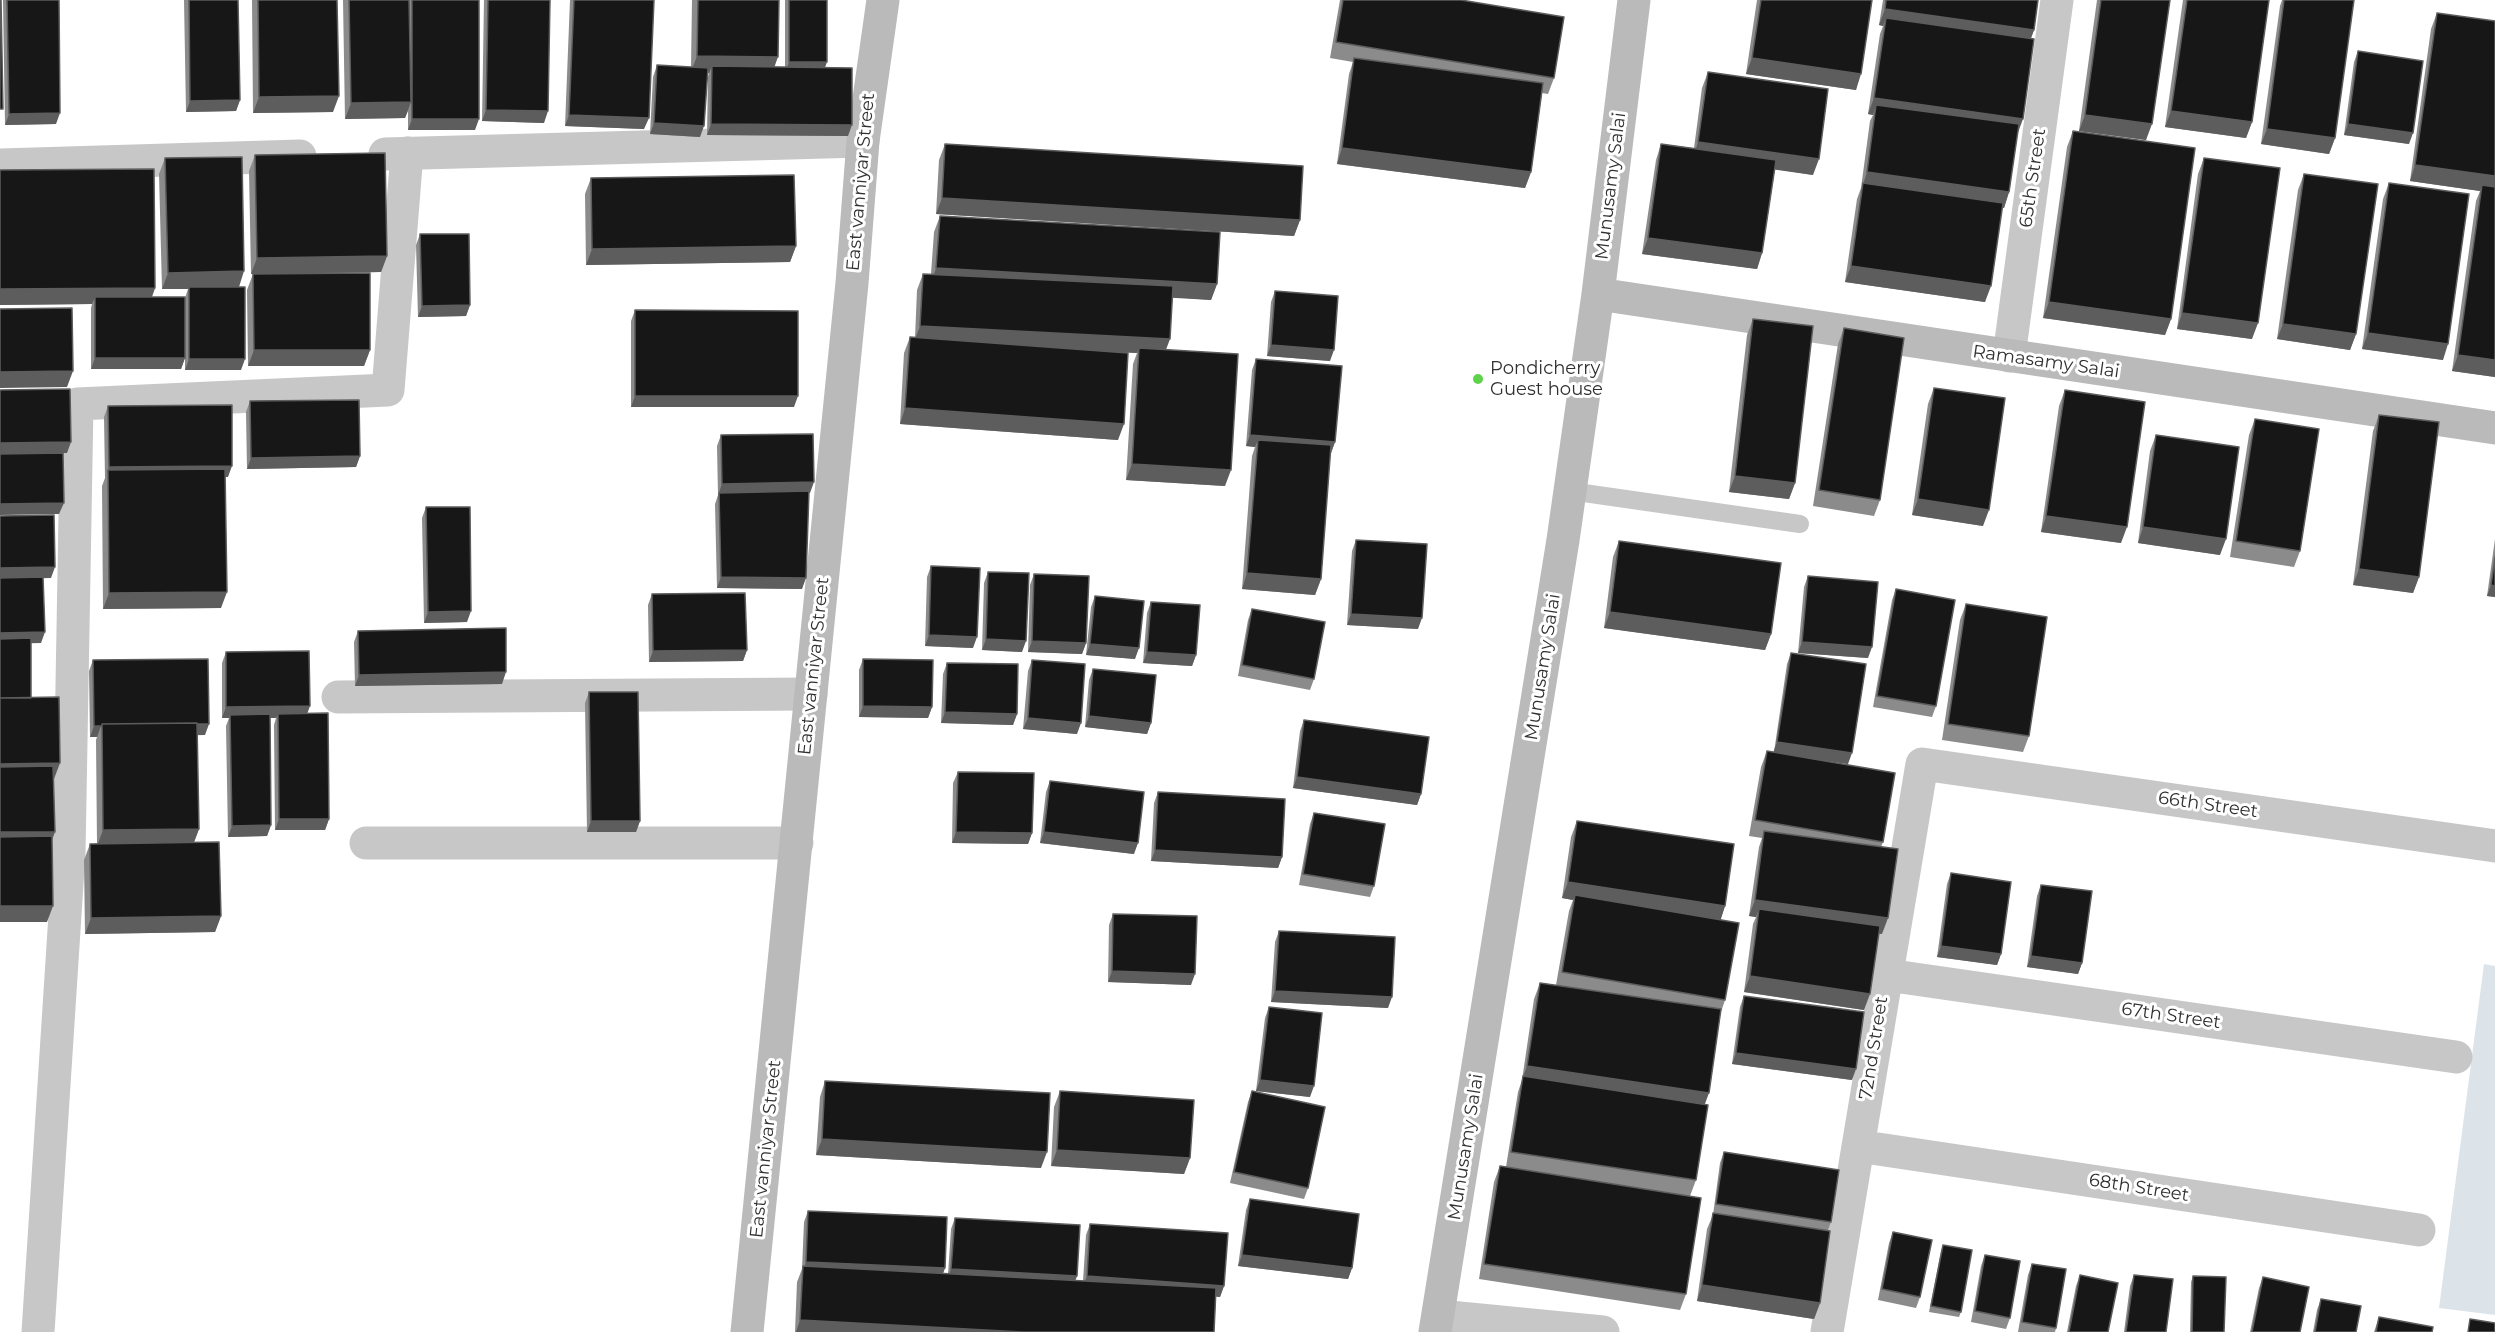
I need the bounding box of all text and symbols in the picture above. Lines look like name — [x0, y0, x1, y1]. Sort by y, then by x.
street label: East vanniyar Street — [842, 92, 880, 272]
street label: Munusamy Salai — [1591, 111, 1631, 261]
street label: 65th Street — [2015, 127, 2051, 229]
street label: Ramasamy Salai — [1971, 341, 2121, 383]
place label: Pondicherry Guest house — [1490, 358, 1603, 400]
marker: Pondicherry Guest house — [1471, 372, 1485, 386]
street label: East vanniyar Street — [794, 576, 834, 756]
street label: Munusamy Salai — [1521, 592, 1565, 742]
street label: 66th Street — [2157, 787, 2259, 823]
street label: 72nd Street — [1855, 995, 1893, 1101]
street label: 67th Street — [2120, 998, 2222, 1034]
street label: East vanniyar Street — [746, 1059, 786, 1239]
street label: Munusamy Salai — [1444, 1072, 1488, 1222]
street label: 68th Street — [2087, 1169, 2191, 1207]

